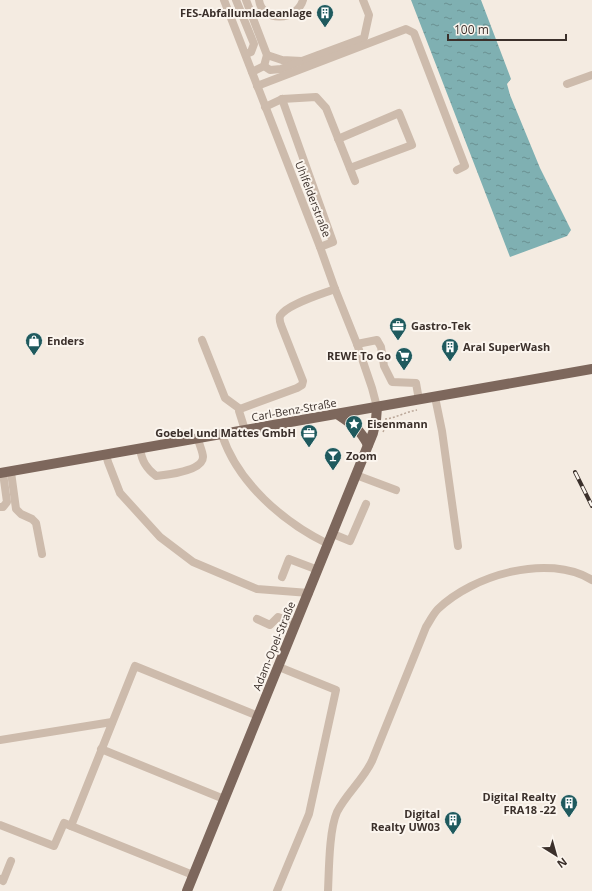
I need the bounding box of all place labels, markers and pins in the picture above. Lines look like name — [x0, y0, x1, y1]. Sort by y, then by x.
building icon: FES-Abfallumladeanlage — [315, 3, 335, 28]
place label: FES-Abfallumladeanlage — [180, 5, 312, 20]
office icon: Gastro-Tek — [388, 316, 408, 341]
place label: Gastro-Tek — [411, 318, 471, 333]
shop icon: Enders — [24, 331, 44, 356]
place label: Enders — [47, 333, 85, 348]
building icon: Aral SuperWash — [440, 337, 460, 362]
place label: Aral SuperWash — [463, 339, 550, 354]
supermarket icon: REWE To Go — [394, 346, 414, 371]
place label: REWE To Go — [327, 348, 391, 363]
place icon: Eisenmann — [344, 414, 364, 439]
place label: Eisenmann — [367, 416, 428, 431]
office icon: Goebel und Mattes GmbH — [299, 423, 319, 448]
place label: Goebel und Mattes GmbH — [155, 425, 296, 440]
bar icon: Zoom — [323, 446, 343, 471]
place label: Zoom — [346, 448, 377, 463]
place label: Digital Realty FRA18 -22 — [483, 789, 557, 817]
building icon: Digital Realty FRA18 -22 — [559, 793, 579, 818]
place label: Digital Realty UW03 — [371, 806, 440, 834]
building icon: Digital Realty UW03 — [443, 810, 463, 835]

